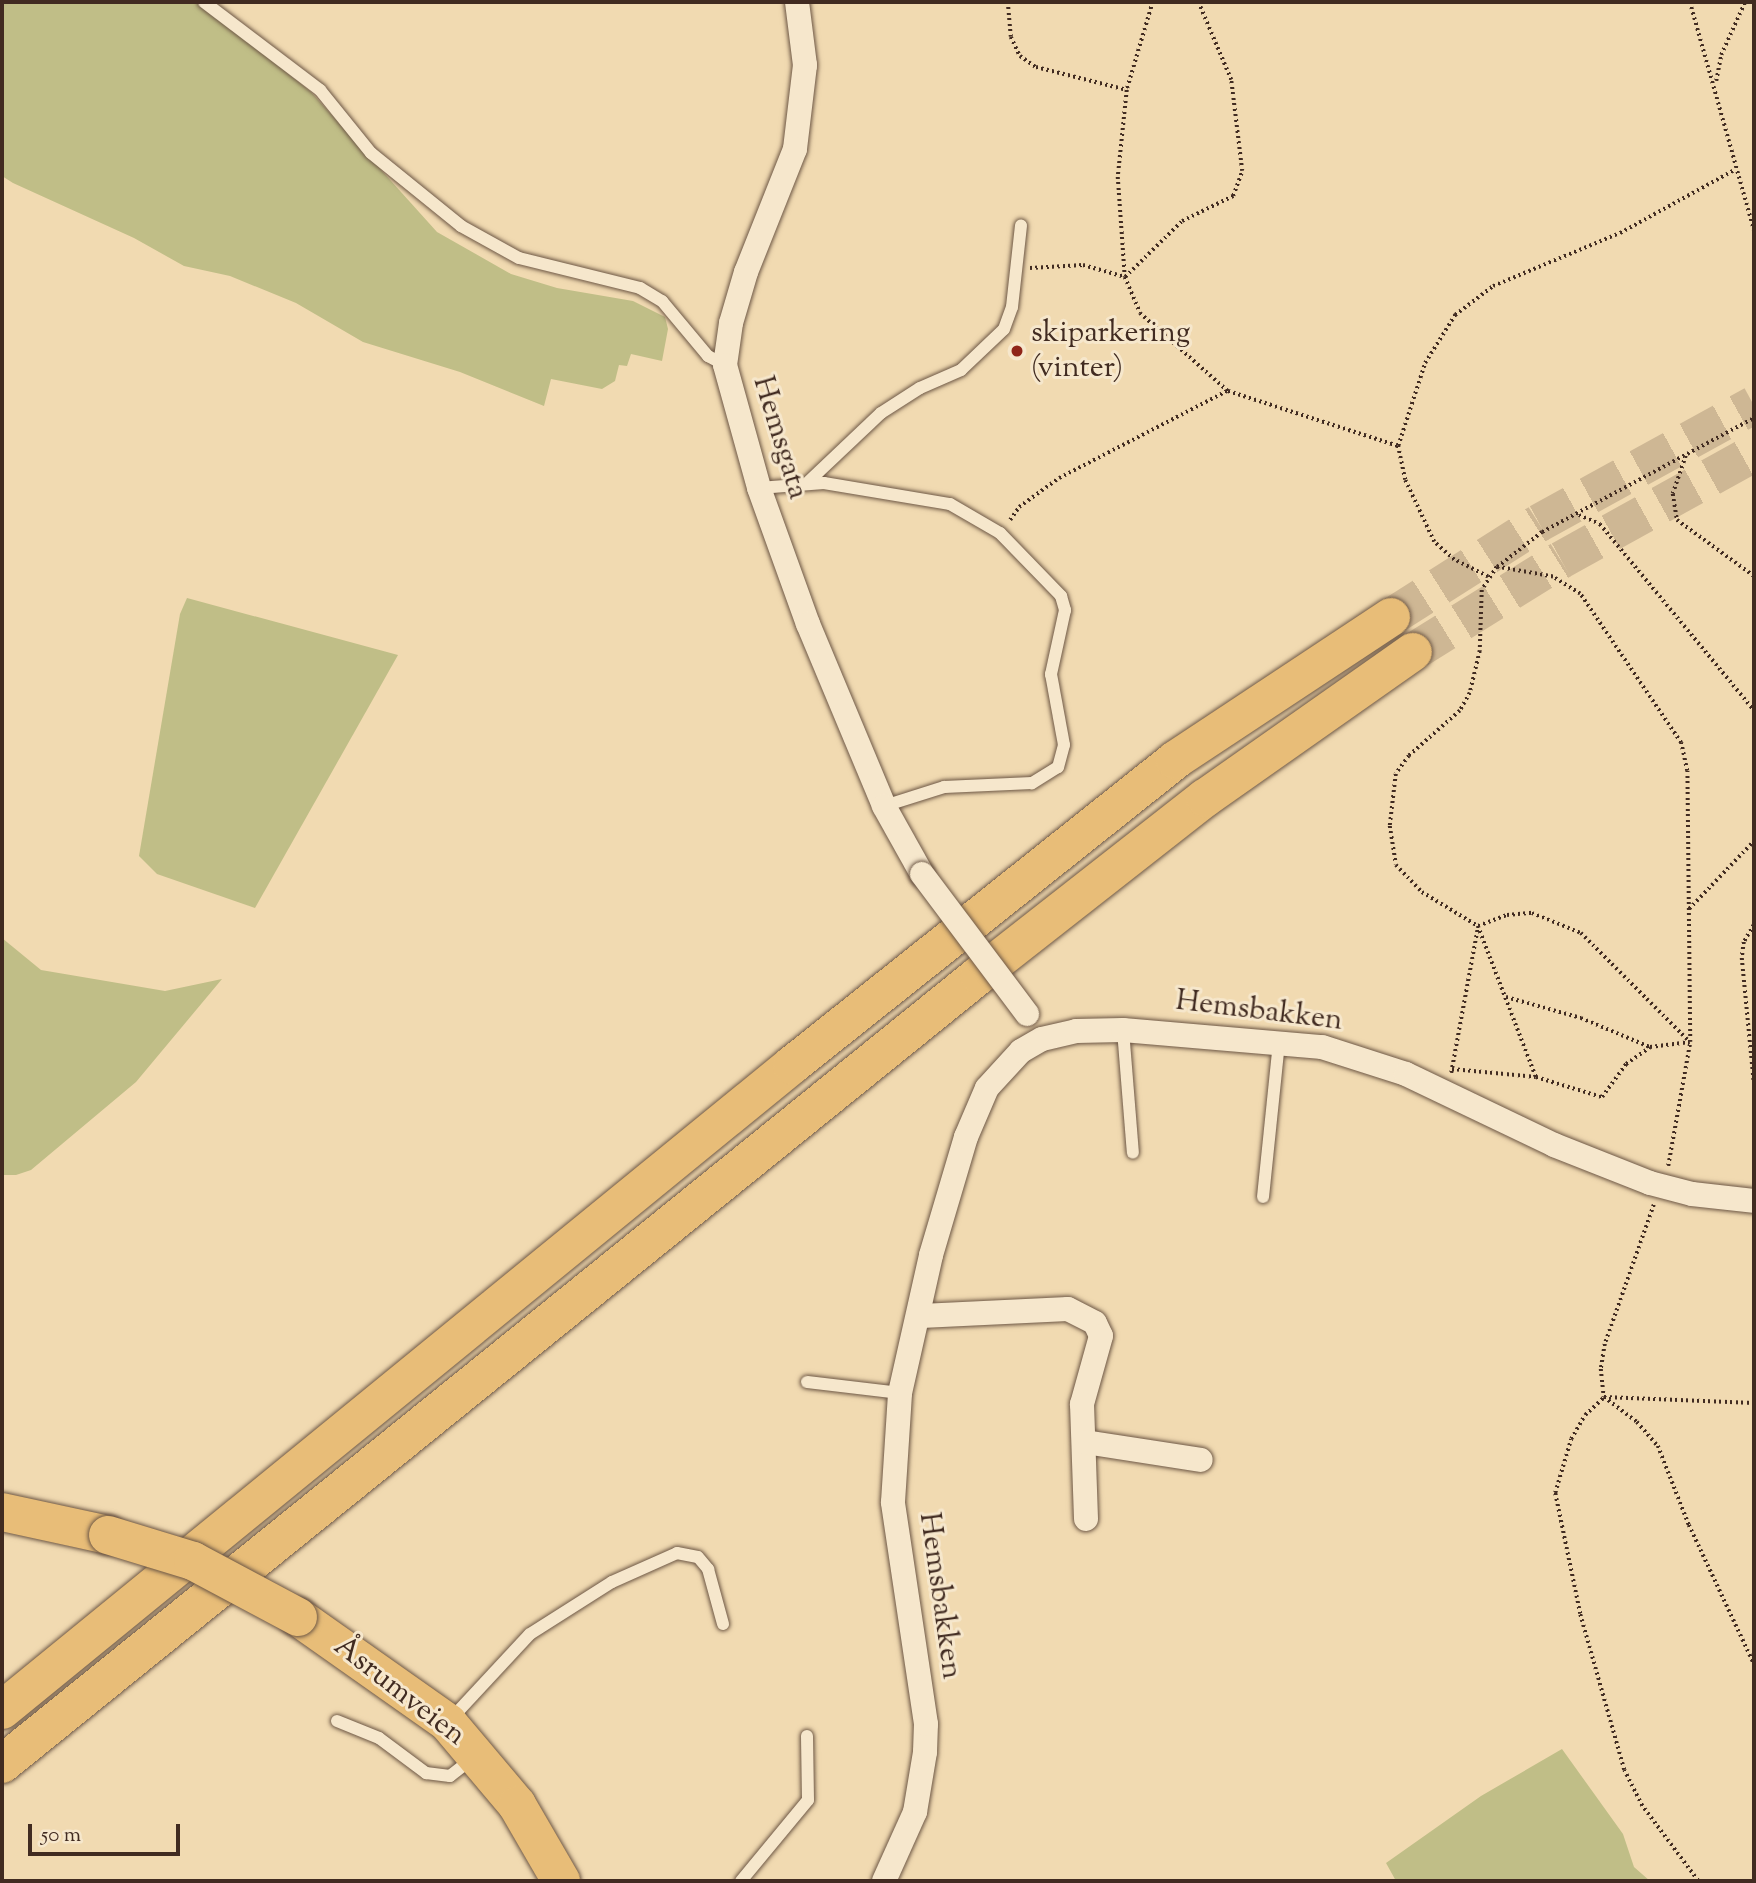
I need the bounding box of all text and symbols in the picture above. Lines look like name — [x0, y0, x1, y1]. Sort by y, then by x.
place label: skiparkering (vinter) — [1031, 316, 1190, 386]
marker: skiparkering (vinter) — [1009, 343, 1025, 359]
street label: Hemsgata — [743, 372, 815, 504]
street label: Hemsbakken — [1173, 984, 1345, 1040]
street label: Hemsbakken — [909, 1510, 969, 1682]
street label: Åsrumveien — [326, 1629, 472, 1755]
scale bar — [32, 1810, 184, 1854]
text: 50 m — [41, 1821, 81, 1851]

